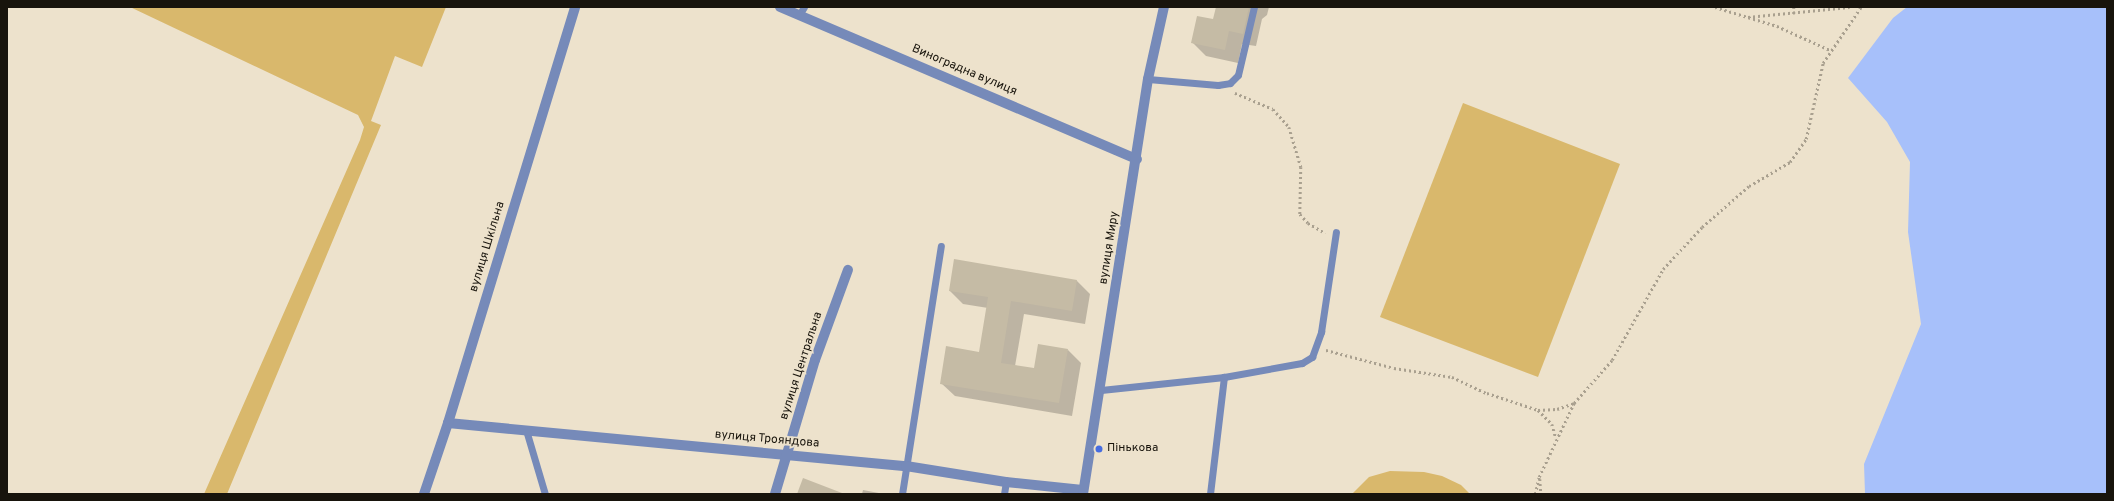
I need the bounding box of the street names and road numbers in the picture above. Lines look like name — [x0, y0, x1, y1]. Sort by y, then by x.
street label: Виноградна вулиця — [909, 42, 1019, 100]
street label: вулиця Шкільна — [467, 200, 509, 294]
street label: вулиця Миру — [1097, 210, 1123, 286]
street label: вулиця Центральна — [778, 310, 826, 422]
street label: вулиця Трояндова — [714, 428, 820, 452]

